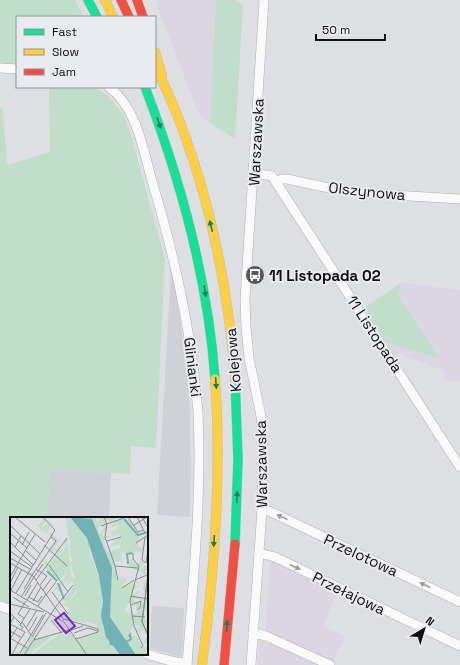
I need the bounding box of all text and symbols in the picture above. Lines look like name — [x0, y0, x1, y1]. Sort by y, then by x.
legend — [16, 16, 156, 88]
scale bar — [316, 16, 385, 42]
text: 50 m — [322, 22, 350, 38]
text: Fast — [52, 24, 77, 40]
text: Slow — [52, 44, 79, 60]
text: Jam — [52, 64, 76, 80]
street label: Warszawska — [244, 97, 268, 186]
one-way arrow — [157, 118, 163, 130]
street label: Olszynowa — [327, 178, 407, 205]
one-way arrow — [208, 220, 214, 232]
bus stop icon: 11 Listopada 02 — [244, 264, 266, 286]
place label: 11 Listopada 02 — [269, 266, 381, 285]
one-way arrow — [202, 285, 208, 297]
street label: 11 Listopada — [343, 292, 407, 376]
street label: Kolejowa — [221, 327, 245, 393]
street label: Glinianki — [180, 336, 206, 398]
one-way arrow — [212, 377, 219, 389]
street label: Warszawska — [251, 420, 271, 508]
one-way arrow — [233, 491, 240, 503]
one-way arrow — [276, 514, 288, 520]
inset map — [10, 517, 148, 655]
street label: Przelotowa — [321, 529, 402, 581]
one-way arrow — [211, 535, 218, 547]
one-way arrow — [289, 564, 300, 570]
street label: Przełajowa — [310, 567, 389, 619]
one-way arrow — [419, 582, 430, 588]
north arrow — [404, 609, 444, 649]
text: N — [423, 613, 437, 629]
one-way arrow — [224, 620, 231, 632]

